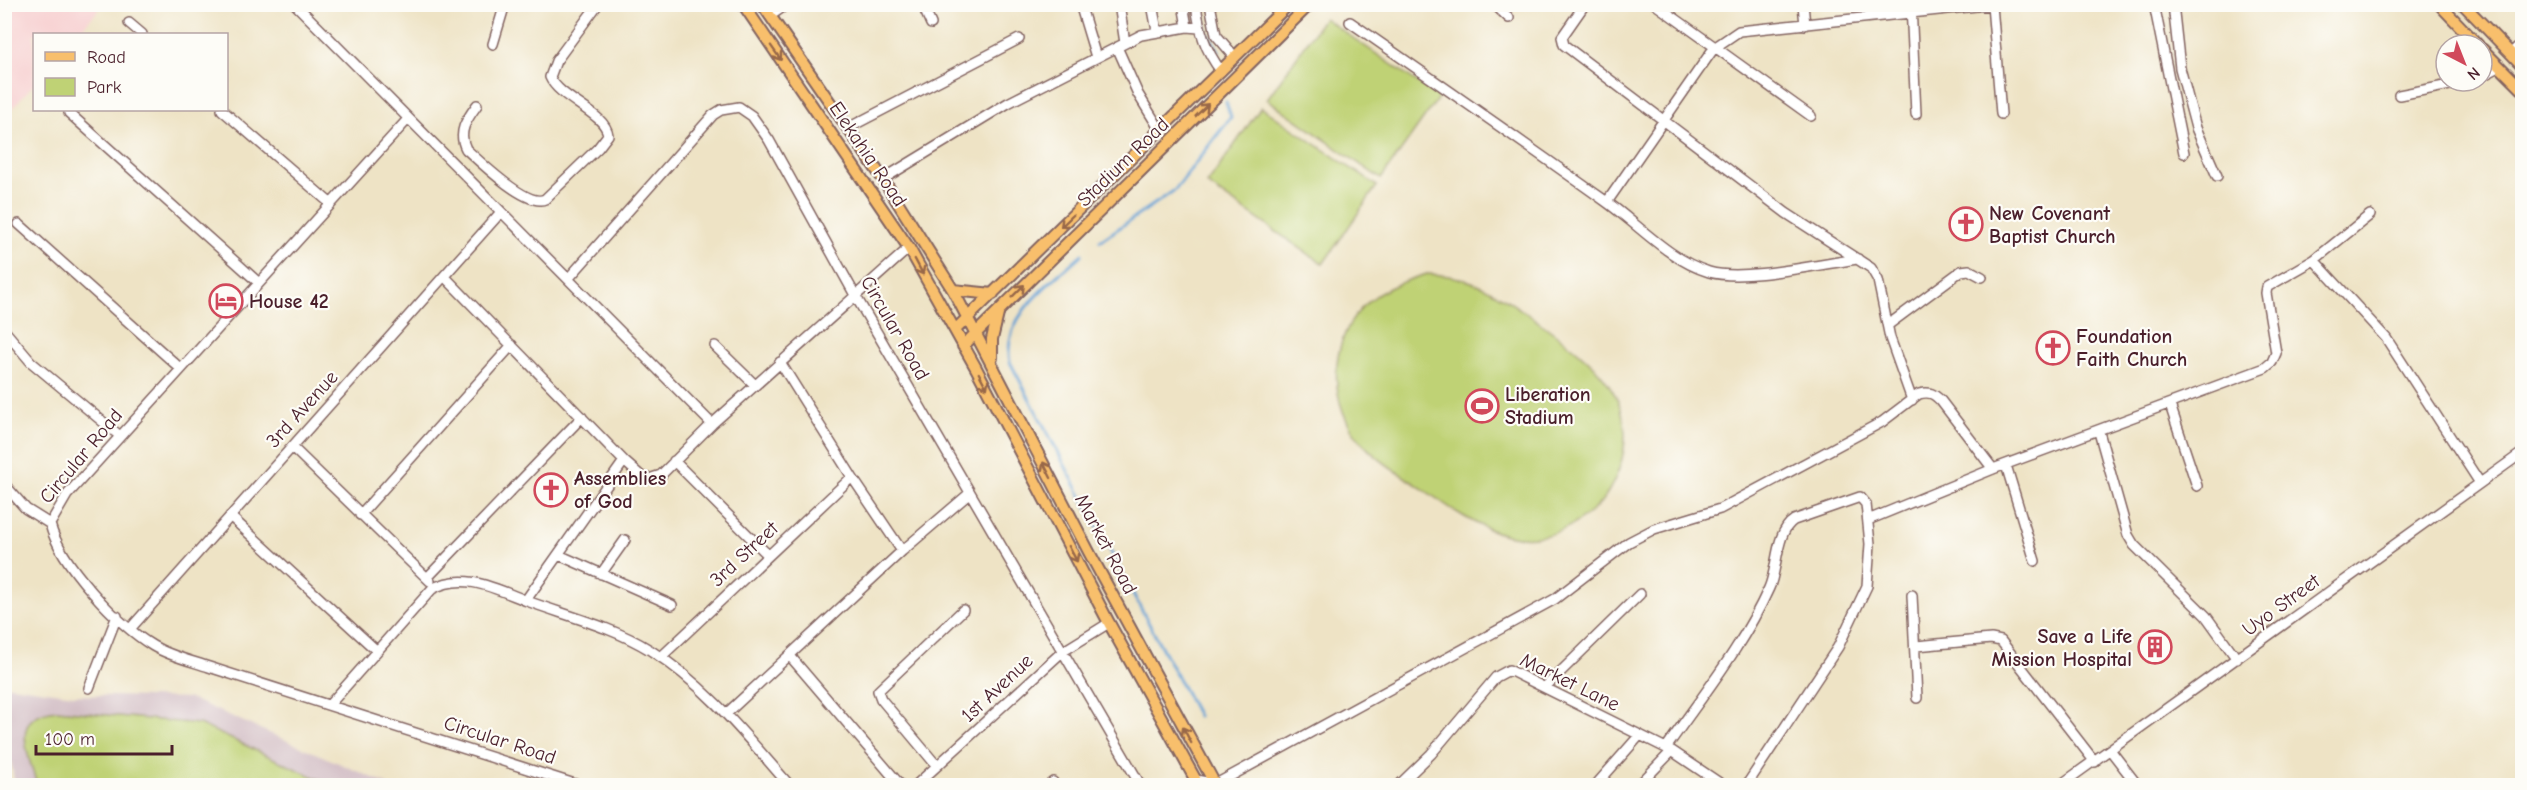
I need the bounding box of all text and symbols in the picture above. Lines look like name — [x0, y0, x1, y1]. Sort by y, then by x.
legend — [33, 33, 228, 111]
north arrow — [2434, 33, 2494, 93]
one-way arrow — [770, 44, 782, 60]
text: Road — [87, 47, 126, 68]
text: N — [2463, 63, 2483, 84]
text: Park — [87, 77, 122, 98]
street label: Elekahia Road — [824, 97, 912, 211]
one-way arrow — [1194, 103, 1209, 117]
street label: Stadium Road — [1072, 113, 1174, 211]
place label: New Covenant Baptist Church — [1989, 202, 2116, 248]
church icon: New Covenant Baptist Church — [1948, 206, 1984, 242]
one-way arrow — [1059, 214, 1074, 229]
one-way arrow — [914, 258, 925, 276]
street label: Circular Road — [856, 272, 934, 384]
hotel icon: House 42 — [208, 283, 244, 319]
one-way arrow — [1010, 284, 1025, 299]
place label: House 42 — [249, 290, 329, 313]
place label: Foundation Faith Church — [2076, 325, 2187, 371]
church icon: Foundation Faith Church — [2035, 330, 2071, 366]
street label: 3rd Avenue — [261, 366, 343, 452]
one-way arrow — [978, 372, 989, 390]
place label: Liberation Stadium — [1505, 383, 1591, 429]
sports icon: Liberation Stadium — [1464, 388, 1500, 424]
street label: Circular Road — [35, 404, 127, 508]
one-way arrow — [1041, 461, 1052, 479]
place label: Assemblies of God — [574, 467, 666, 513]
church icon: Assemblies of God — [533, 472, 569, 508]
street label: Market Road — [1070, 490, 1142, 598]
street label: 3rd Street — [705, 516, 784, 591]
one-way arrow — [1067, 545, 1079, 562]
street label: Uyo Street — [2238, 569, 2325, 641]
place label: Save a Life Mission Hospital — [1991, 625, 2132, 671]
building icon: Save a Life Mission Hospital — [2137, 629, 2173, 665]
street label: Market Lane — [1517, 648, 1623, 716]
street label: 1st Avenue — [956, 649, 1038, 727]
street label: Circular Road — [441, 711, 559, 769]
scale bar — [36, 718, 172, 756]
one-way arrow — [1181, 727, 1193, 744]
text: 100 m — [45, 729, 95, 750]

